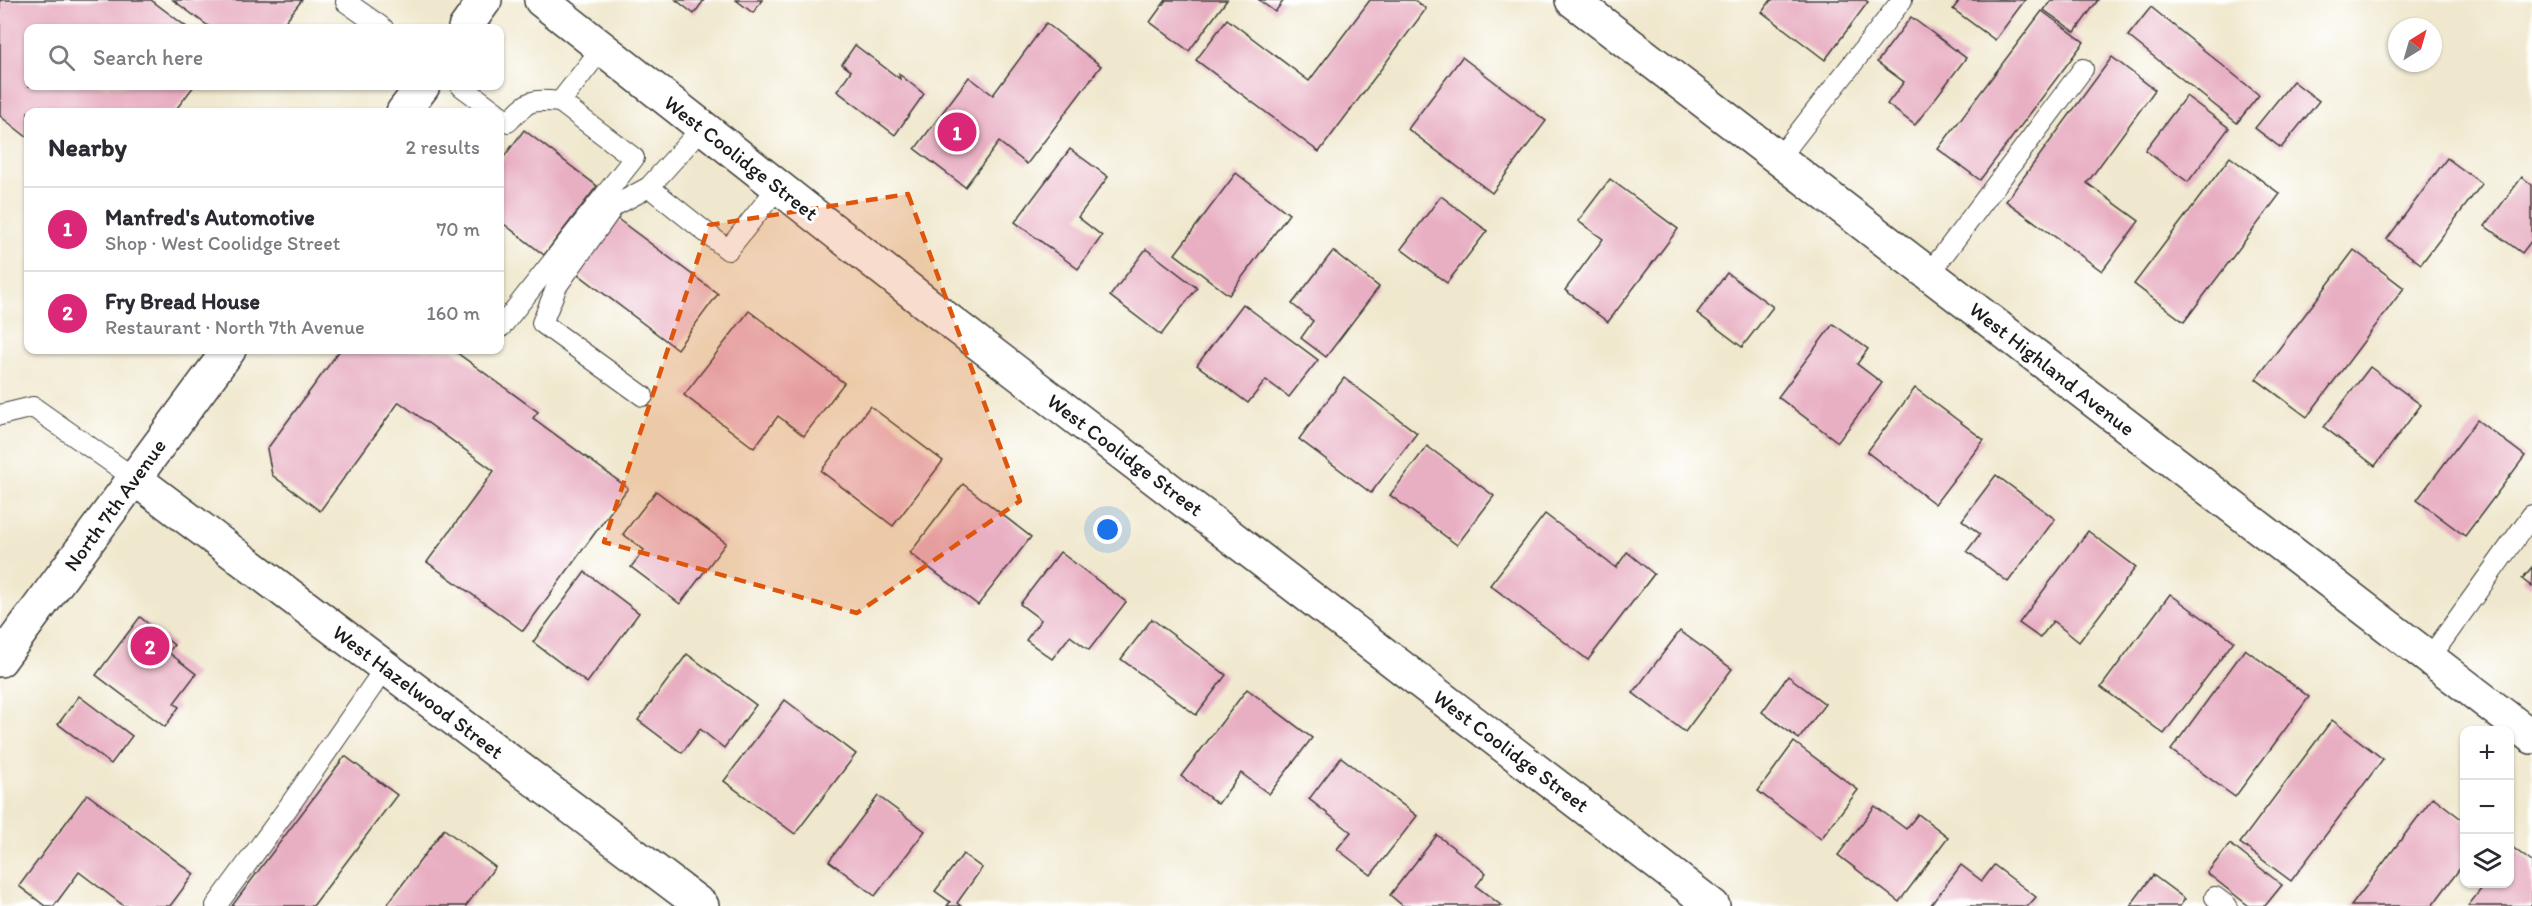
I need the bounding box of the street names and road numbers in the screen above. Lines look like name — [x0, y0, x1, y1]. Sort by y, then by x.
street label: West Coolidge Street — [659, 90, 823, 226]
street label: West Highland Avenue — [1965, 296, 2140, 441]
street label: West Coolidge Street — [1043, 388, 1208, 521]
street label: North 7th Avenue — [58, 434, 171, 576]
street label: West Hazelwood Street — [328, 619, 509, 764]
street label: West Coolidge Street — [1429, 684, 1594, 817]

